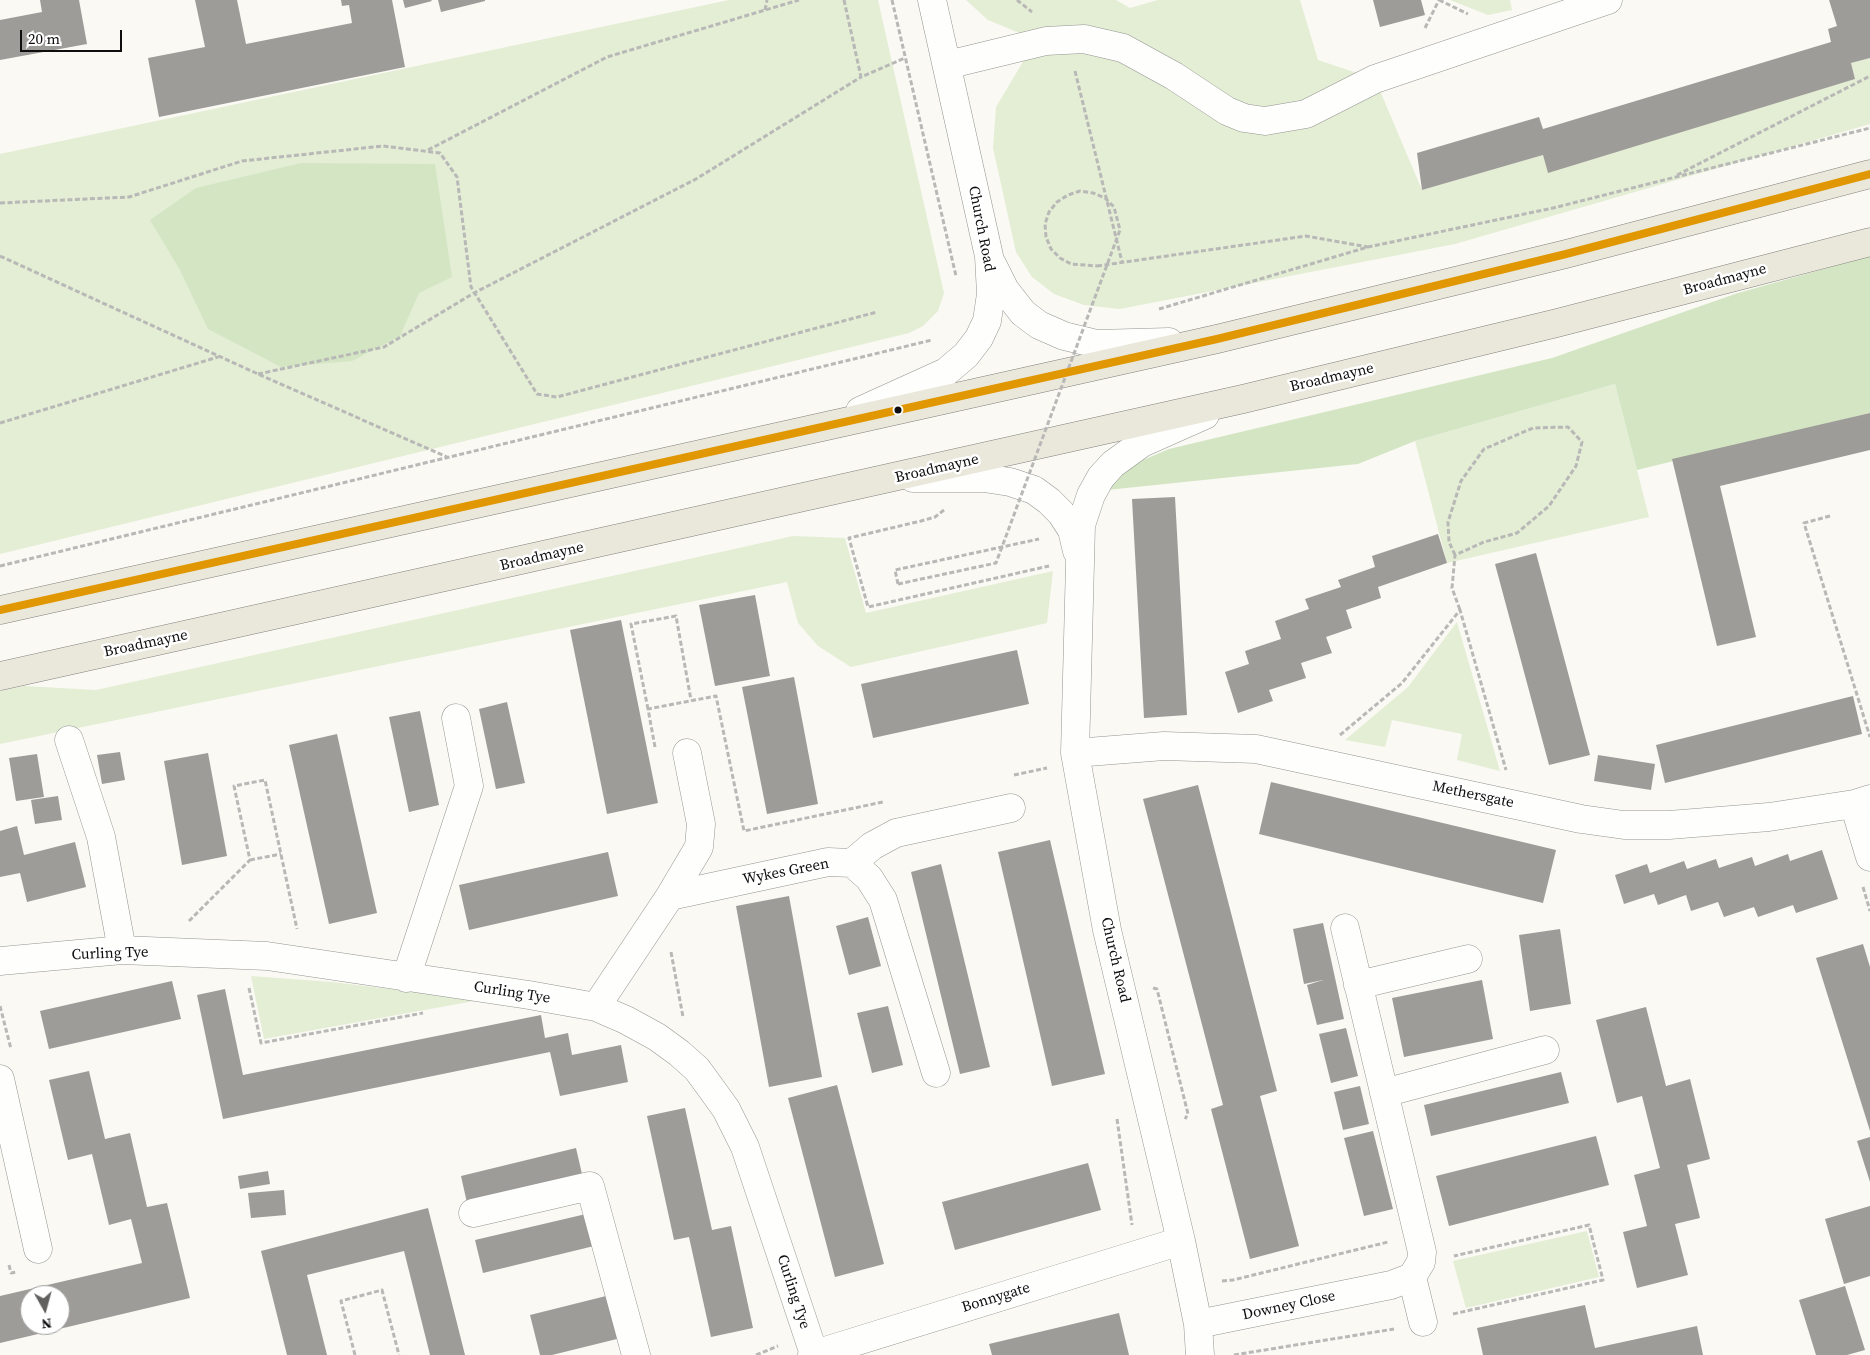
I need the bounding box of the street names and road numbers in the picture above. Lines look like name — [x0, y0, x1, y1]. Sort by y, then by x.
street label: Church Road — [964, 185, 998, 273]
street label: Broadmayne — [1681, 260, 1769, 300]
street label: Broadmayne — [1288, 360, 1376, 396]
street label: Broadmayne — [893, 451, 981, 487]
street label: Broadmayne — [498, 539, 586, 575]
street label: Broadmayne — [102, 626, 190, 662]
street label: Methersgate — [1431, 778, 1515, 812]
street label: Wykes Green — [741, 855, 831, 889]
street label: Church Road — [1096, 916, 1134, 1004]
street label: Curling Tye — [71, 944, 149, 964]
street label: Curling Tye — [473, 978, 551, 1008]
street label: Curling Tye — [773, 1253, 813, 1331]
street label: Bonnygate — [960, 1279, 1032, 1317]
street label: Downey Close — [1241, 1287, 1337, 1325]

